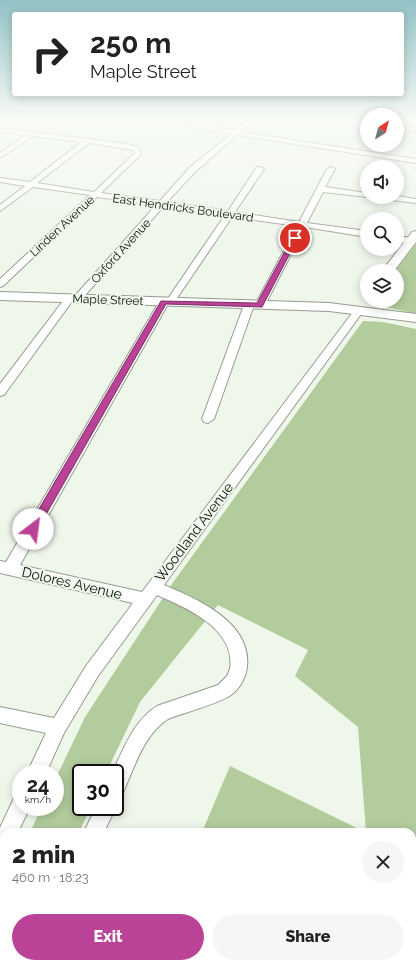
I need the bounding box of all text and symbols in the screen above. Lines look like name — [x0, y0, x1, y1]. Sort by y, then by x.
text: 250 m — [90, 27, 171, 60]
icon: right — [24, 28, 76, 80]
text: Maple Street — [90, 61, 197, 82]
north arrow — [360, 108, 404, 152]
map controls — [360, 108, 404, 308]
button: sound — [360, 160, 404, 204]
street label: East Hendricks Boulevard — [112, 191, 254, 225]
street label: Linden Avenue — [27, 193, 97, 259]
button: search — [360, 212, 404, 256]
street label: Oxford Avenue — [88, 216, 154, 286]
pin — [278, 221, 312, 255]
icon: arrive — [284, 227, 306, 249]
button: layers — [360, 264, 404, 308]
street label: Maple Street — [72, 292, 144, 308]
street label: Woodland Avenue — [152, 479, 236, 585]
position arrow — [12, 508, 54, 550]
street label: Dolores Avenue — [20, 564, 124, 602]
speed limit sign: 30 — [72, 764, 124, 816]
text: 24 — [27, 773, 49, 797]
text: km/h — [25, 794, 51, 805]
text: 2 min — [12, 840, 75, 869]
button: close — [362, 841, 404, 883]
text: 460 m · 18:23 — [12, 870, 89, 885]
button: Exit — [12, 914, 204, 960]
button: Share — [212, 914, 404, 960]

